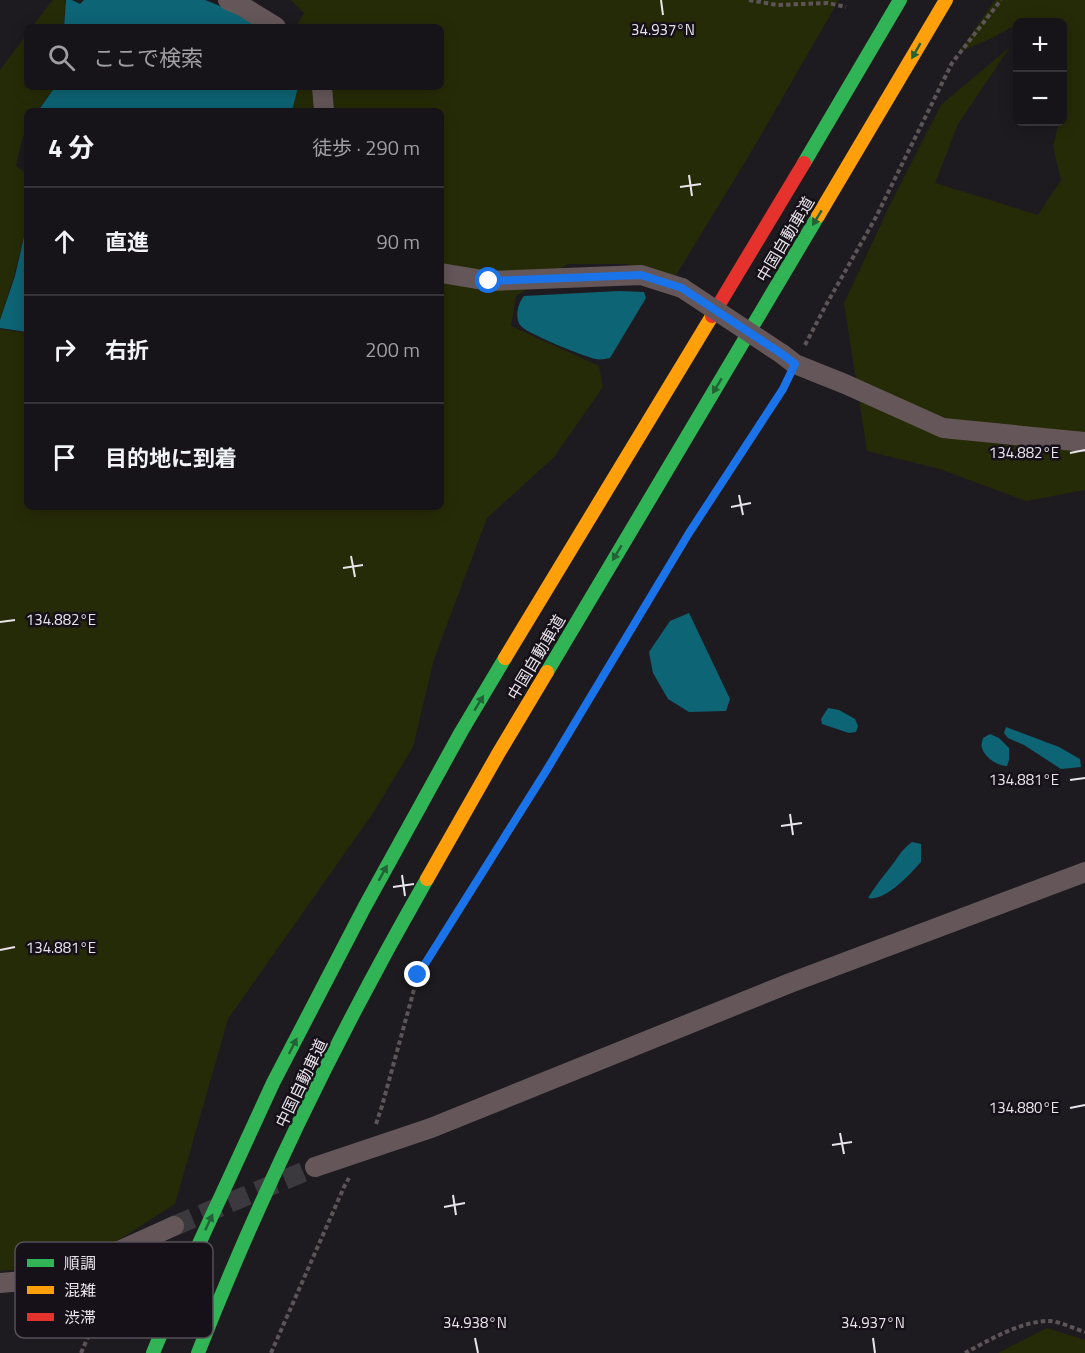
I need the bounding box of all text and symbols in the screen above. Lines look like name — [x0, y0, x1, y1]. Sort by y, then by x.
text: 34.937°N — [631, 18, 695, 41]
map controls — [1013, 18, 1067, 126]
button: + — [1013, 18, 1067, 72]
search box — [24, 24, 444, 90]
icon: search — [45, 41, 78, 74]
text: ここで検索 — [93, 41, 203, 75]
one-way arrow — [912, 42, 922, 59]
button: − — [1013, 72, 1067, 126]
text: 4 分 — [48, 128, 94, 167]
text: 徒歩 · 290 m — [312, 132, 420, 163]
street label: 中国自動車道 — [750, 192, 820, 286]
one-way arrow — [812, 210, 822, 227]
icon: ahead — [48, 225, 81, 258]
text: 直進 — [105, 225, 149, 259]
text: 90 m — [376, 226, 420, 257]
route start — [475, 267, 501, 293]
icon: right — [48, 333, 81, 366]
text: 右折 — [105, 333, 149, 367]
text: 200 m — [365, 334, 420, 365]
one-way arrow — [711, 378, 722, 394]
icon: arrive — [48, 441, 81, 474]
text: 目的地に到着 — [105, 441, 237, 475]
text: 134.882°E — [989, 441, 1059, 464]
one-way arrow — [611, 545, 622, 561]
text: 134.882°E — [26, 608, 96, 631]
street label: 中国自動車道 — [501, 610, 571, 704]
one-way arrow — [473, 695, 484, 711]
text: 134.881°E — [989, 768, 1059, 791]
one-way arrow — [378, 864, 388, 881]
text: 134.881°E — [26, 936, 96, 959]
route end — [404, 961, 430, 987]
street label: 中国自動車道 — [269, 1035, 333, 1131]
one-way arrow — [288, 1037, 298, 1054]
text: 134.880°E — [989, 1096, 1059, 1119]
one-way arrow — [204, 1213, 213, 1230]
legend — [15, 1242, 213, 1338]
text: 順調 — [64, 1251, 96, 1275]
text: 混雑 — [64, 1278, 96, 1302]
text: 渋滞 — [64, 1305, 96, 1329]
text: 34.938°N — [443, 1311, 507, 1334]
text: 34.937°N — [841, 1311, 905, 1334]

